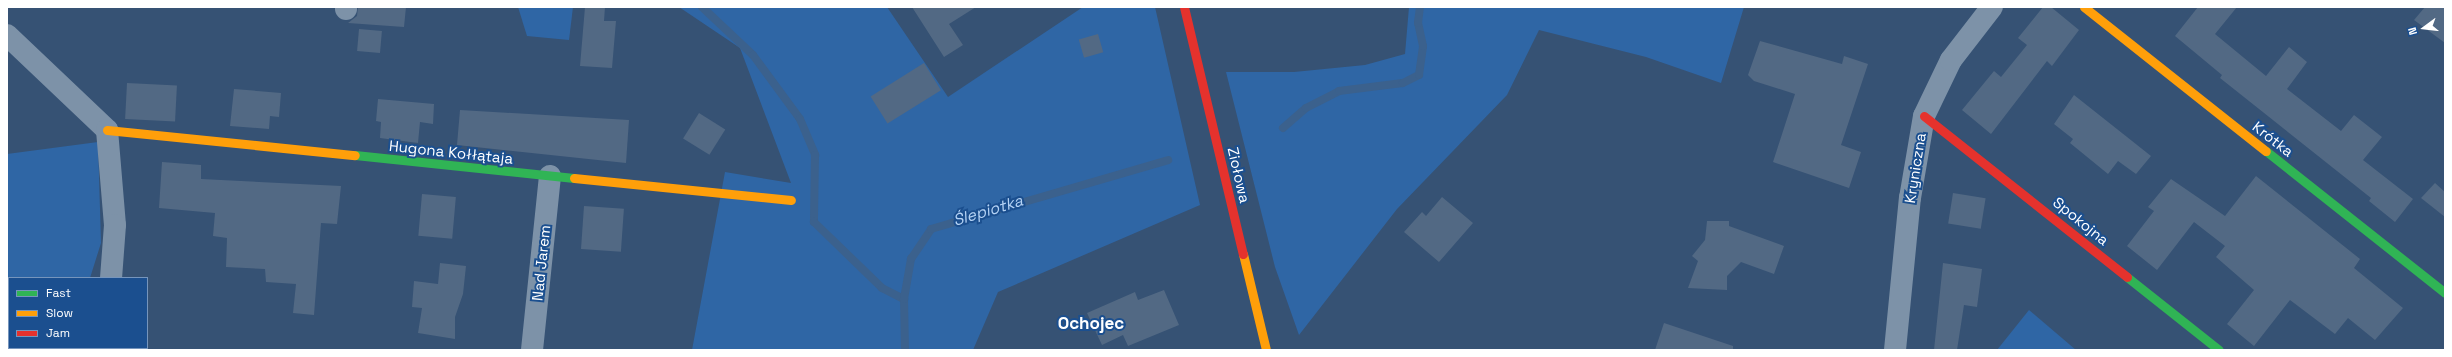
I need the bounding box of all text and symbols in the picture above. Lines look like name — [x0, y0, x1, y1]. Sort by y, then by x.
north arrow — [2404, 8, 2444, 48]
text: N — [2405, 26, 2420, 36]
street label: Krótka — [2249, 117, 2297, 161]
street label: Kryniczna — [1901, 131, 1929, 205]
street label: Hugona Kołłątaja — [388, 137, 514, 167]
street label: Ziołowa — [1224, 145, 1254, 205]
water label: Ślepiotka — [951, 191, 1025, 231]
street label: Spokojna — [2049, 193, 2113, 249]
street label: Nad Jarem — [528, 224, 554, 302]
legend — [8, 277, 148, 349]
text: Fast — [46, 285, 71, 301]
text: Slow — [46, 305, 73, 321]
district label: Ochojec — [1058, 314, 1124, 334]
text: Jam — [46, 325, 70, 341]

